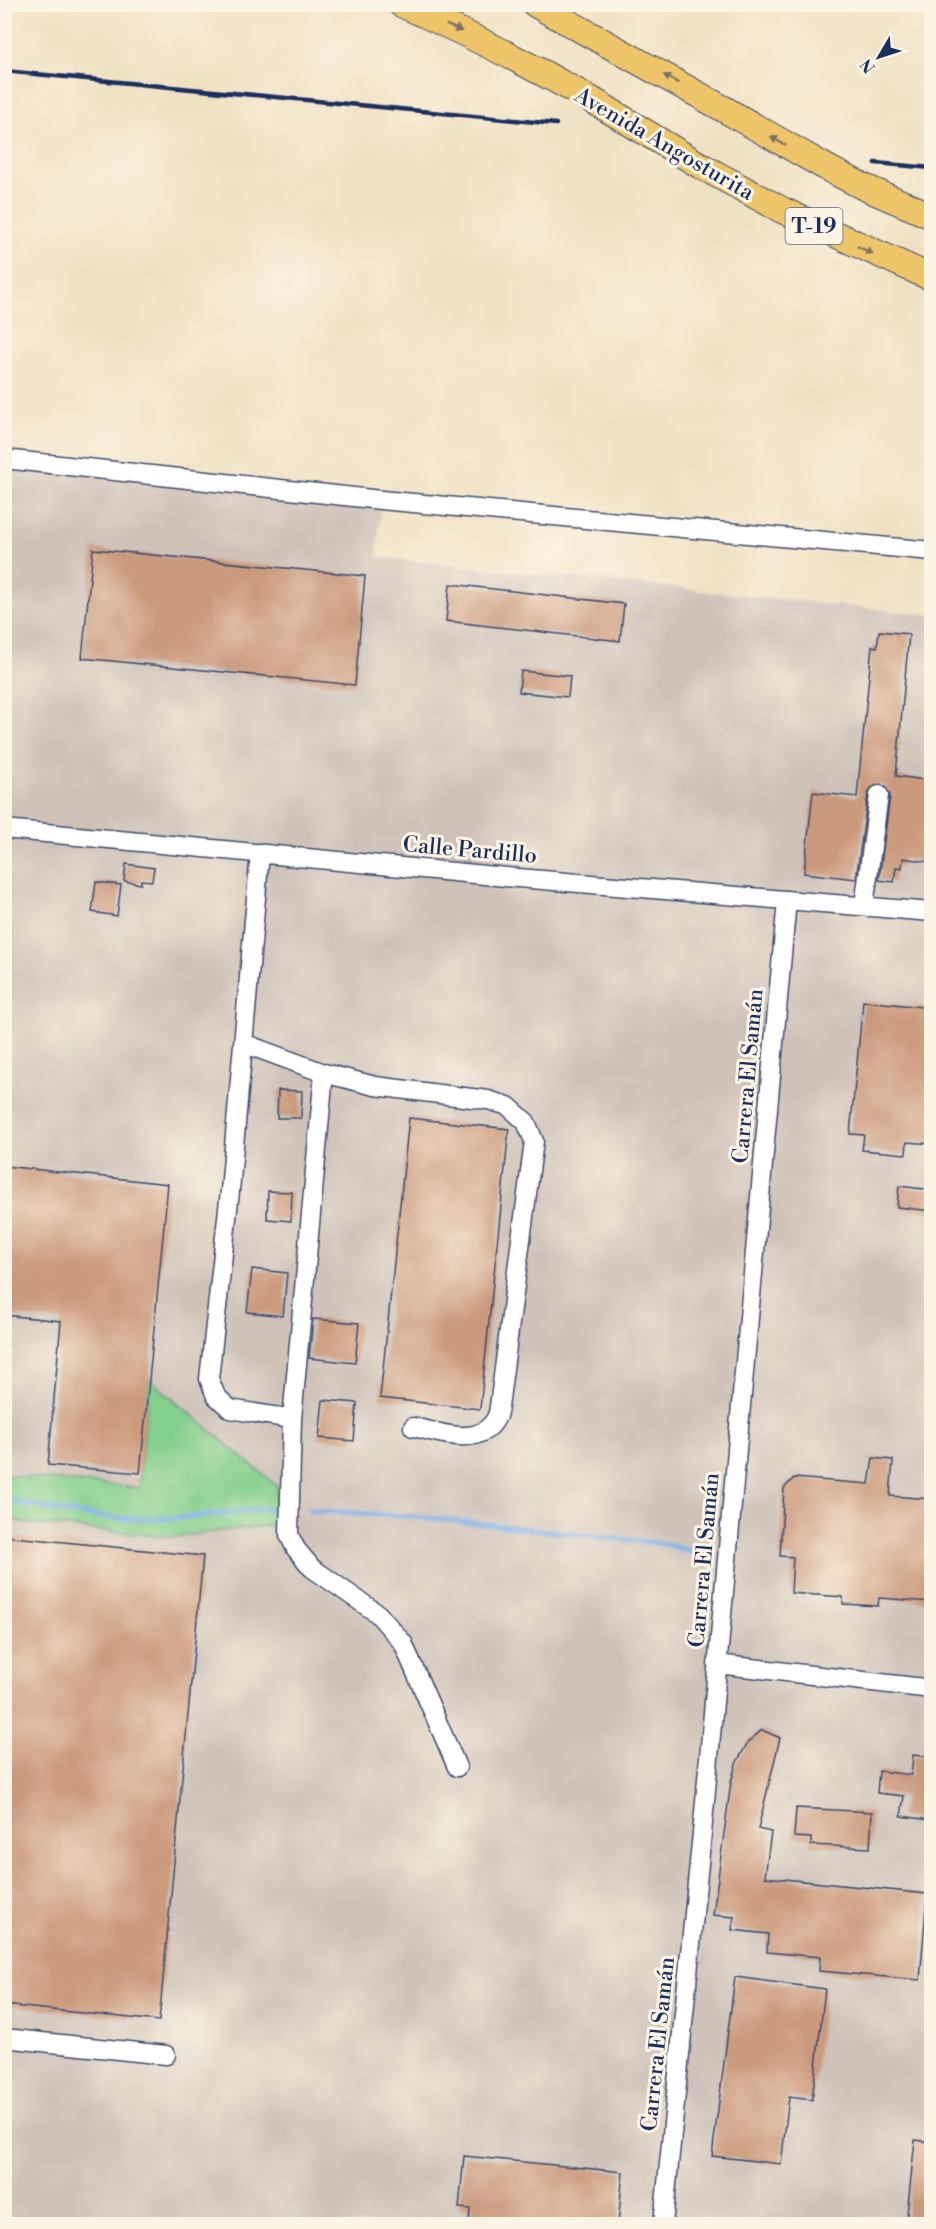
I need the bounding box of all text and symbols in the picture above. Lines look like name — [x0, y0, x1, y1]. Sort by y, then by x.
one-way arrow — [446, 23, 464, 33]
north arrow — [849, 27, 909, 87]
text: N — [856, 54, 880, 77]
one-way arrow — [662, 74, 679, 84]
street label: Avenida Angosturita — [569, 81, 759, 207]
one-way arrow — [769, 136, 786, 146]
road number: T-19 — [786, 208, 842, 244]
one-way arrow — [857, 245, 874, 254]
street label: Calle Pardillo — [402, 831, 538, 870]
street label: Carrera El Samán — [727, 988, 770, 1165]
street label: Carrera El Samán — [683, 1472, 726, 1649]
street label: Carrera El Samán — [636, 1956, 681, 2133]

